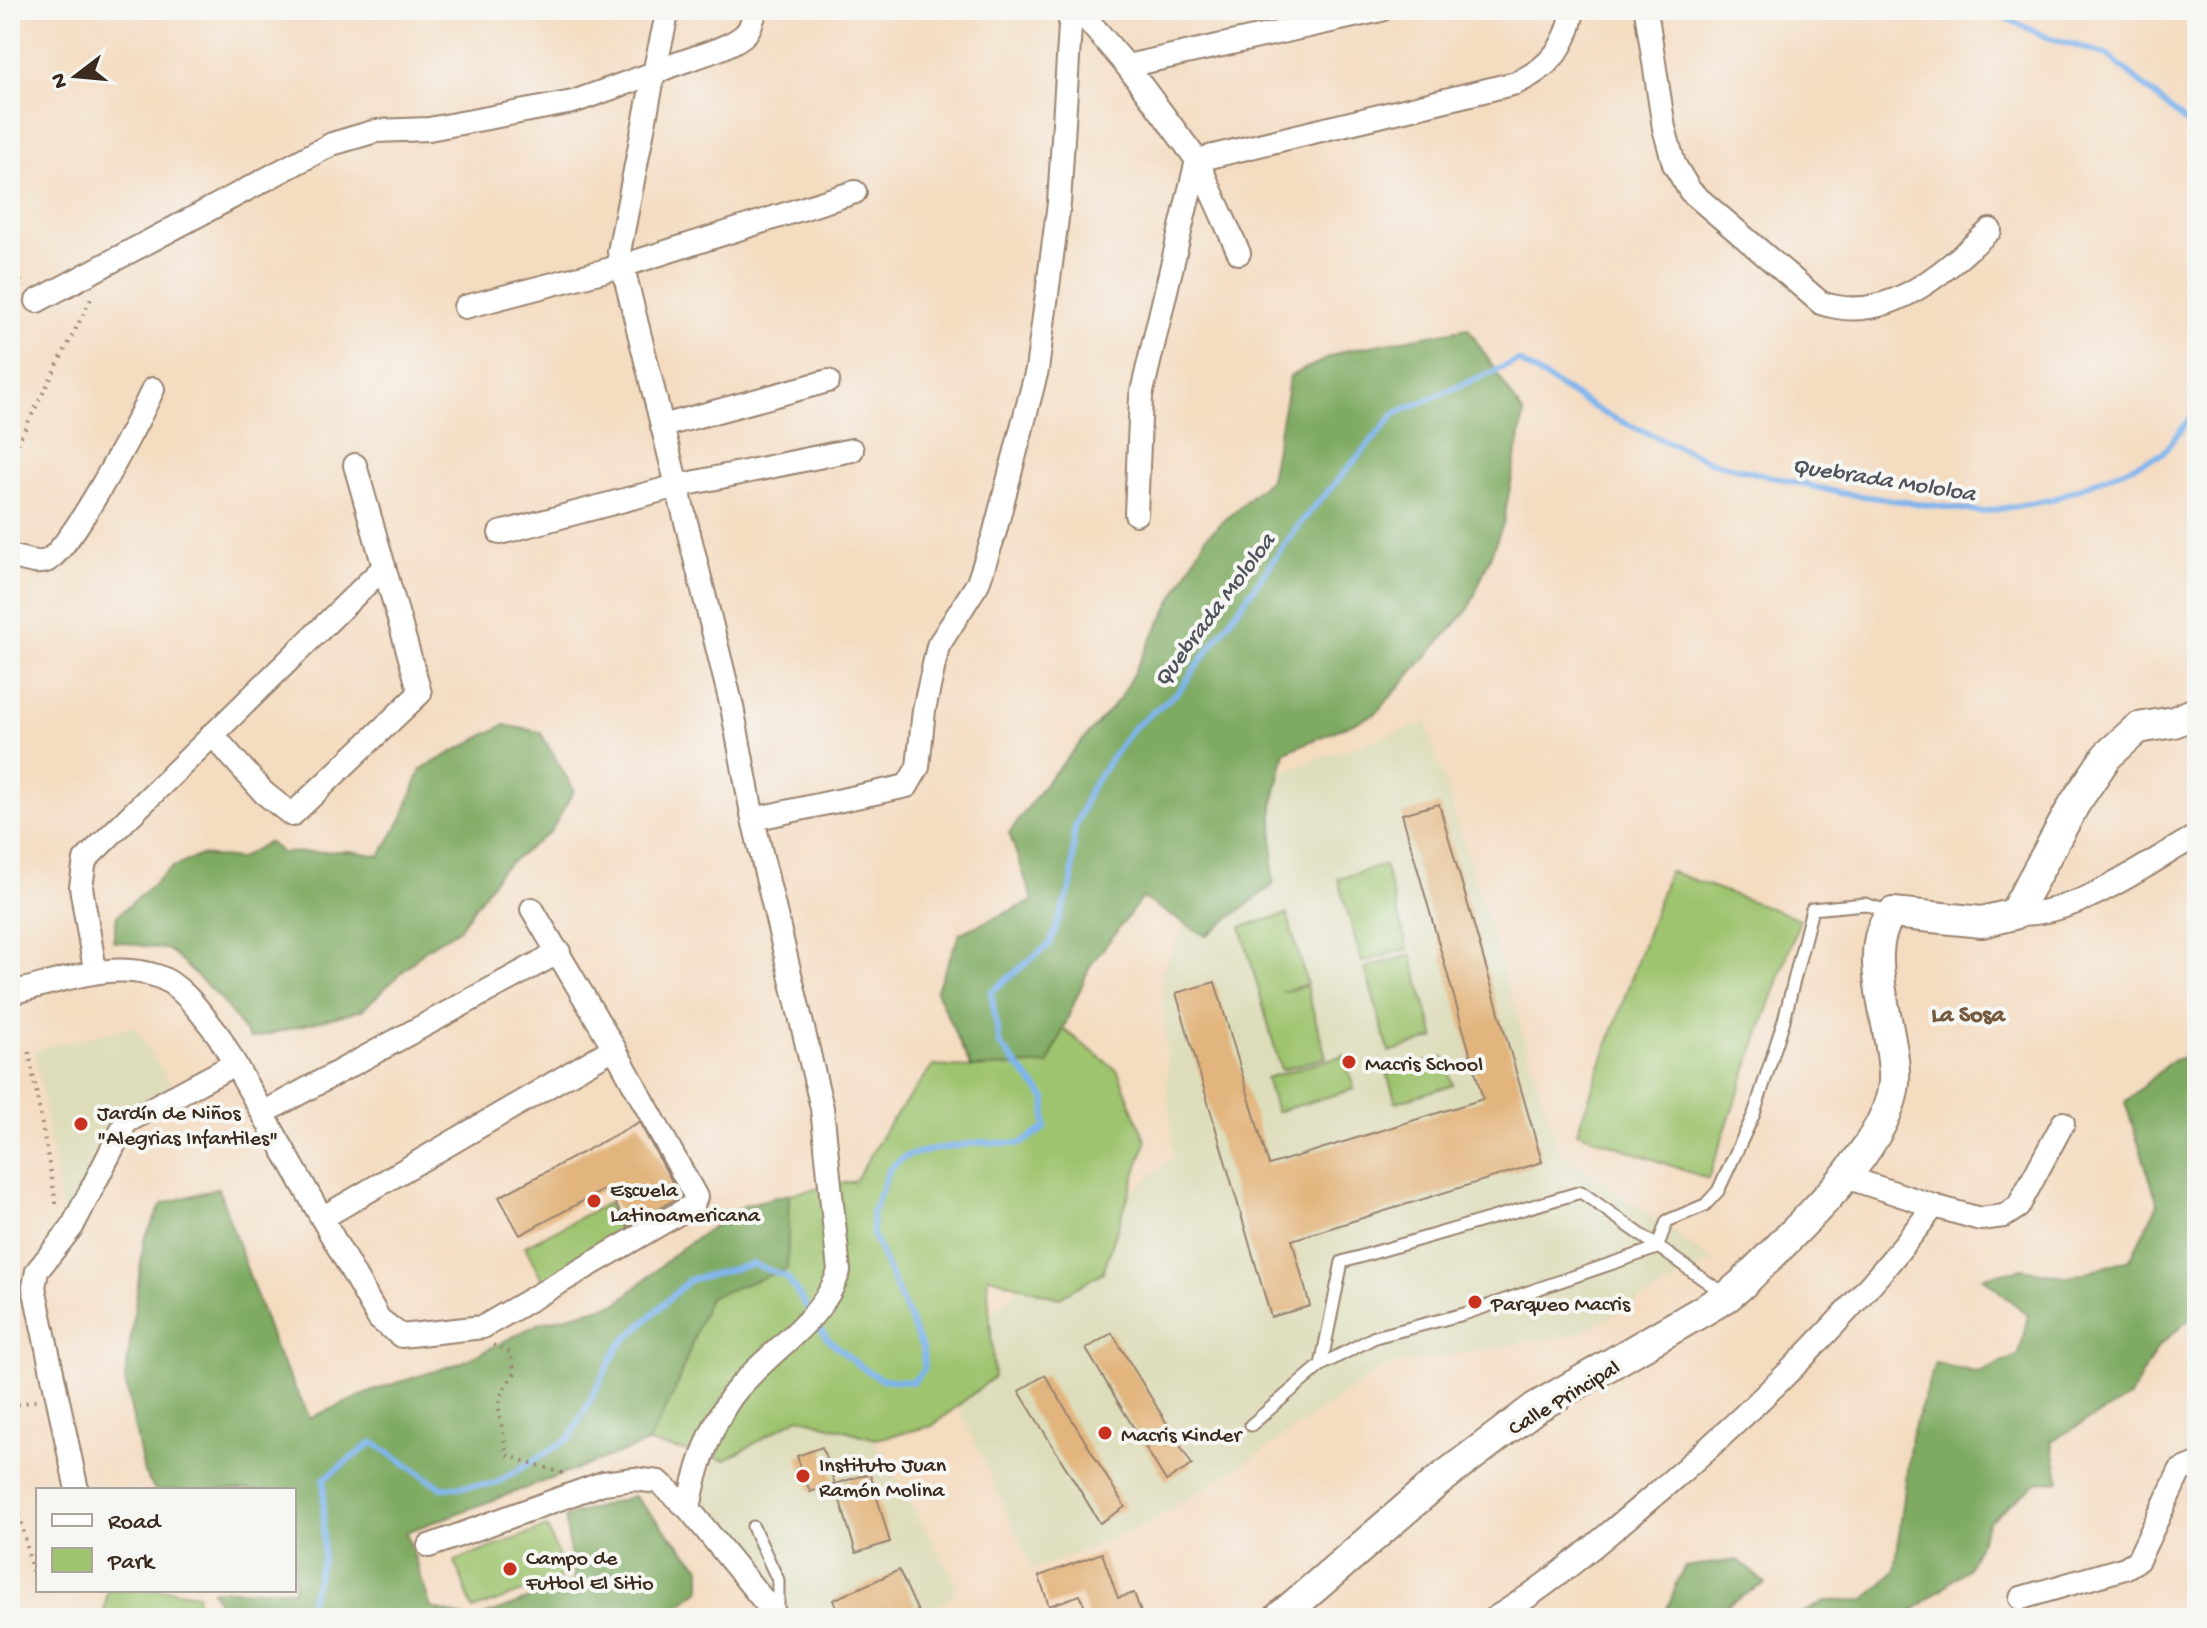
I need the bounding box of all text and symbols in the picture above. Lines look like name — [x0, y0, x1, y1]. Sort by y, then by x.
north arrow — [36, 36, 116, 116]
text: N — [46, 70, 75, 91]
water label: Quebrada Mololoa — [1790, 453, 1979, 511]
water label: Quebrada Mololoa — [1148, 527, 1284, 694]
district label: La Sosa — [1931, 1002, 2006, 1031]
marker: Macris School — [1340, 1053, 1358, 1071]
place label: Macris School — [1365, 1053, 1483, 1079]
place label: Jardín de Niños "Alegrias Infantiles" — [97, 1102, 278, 1153]
marker: Jardín de Niños "Alegrias Infantiles" — [72, 1115, 90, 1133]
place label: Escuela Latinoamericana — [610, 1179, 761, 1230]
marker: Escuela Latinoamericana — [585, 1192, 603, 1210]
marker: Parqueo Macris — [1466, 1293, 1484, 1311]
place label: Parqueo Macris — [1490, 1293, 1631, 1319]
street label: Calle Principal — [1504, 1356, 1626, 1443]
marker: Macris Kinder — [1096, 1424, 1114, 1442]
place label: Macris Kinder — [1121, 1424, 1243, 1450]
place label: Instituto Juan Ramón Molina — [819, 1454, 947, 1505]
marker: Instituto Juan Ramón Molina — [794, 1467, 812, 1485]
legend — [36, 1488, 296, 1592]
text: Road — [108, 1509, 162, 1538]
place label: Campo de Futbol El Sitio — [525, 1547, 654, 1598]
text: Park — [107, 1549, 156, 1578]
marker: Campo de Futbol El Sitio — [501, 1560, 519, 1578]

